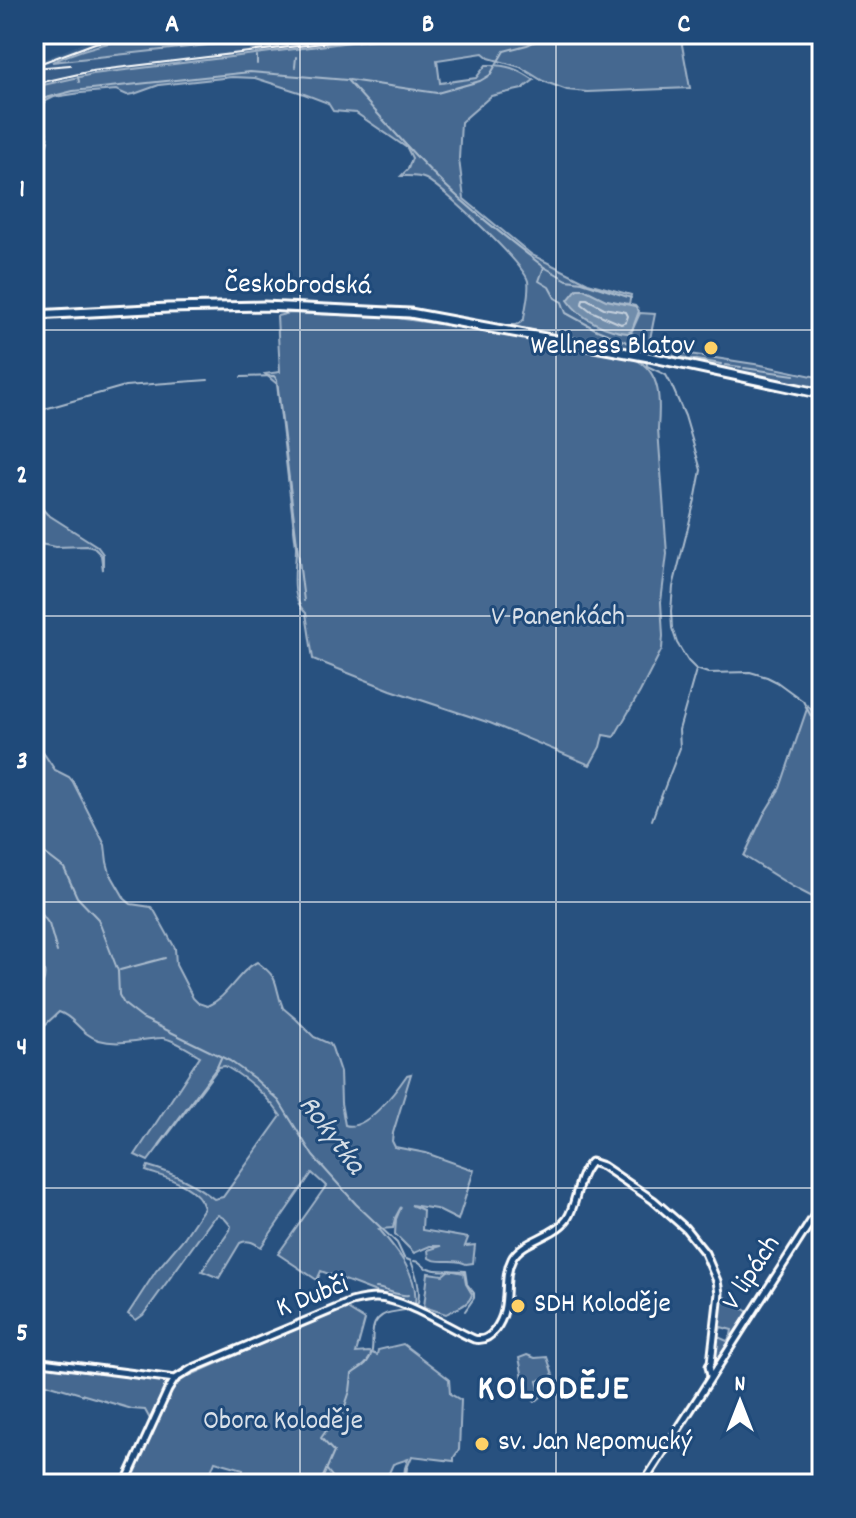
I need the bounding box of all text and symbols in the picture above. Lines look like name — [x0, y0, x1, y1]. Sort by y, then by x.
text: A — [165, 7, 179, 44]
text: B — [422, 7, 434, 44]
text: C — [678, 7, 691, 44]
text: 1 — [19, 172, 25, 209]
street label: Českobrodská — [224, 266, 372, 308]
place label: Wellness Blatov — [530, 328, 695, 368]
marker: Wellness Blatov — [702, 339, 720, 357]
text: 2 — [16, 458, 28, 495]
park label: V Panenkách — [491, 599, 625, 639]
text: 3 — [16, 744, 28, 781]
text: 4 — [17, 1030, 27, 1067]
water label: Rokytka — [286, 1087, 375, 1186]
street label: V lipách — [714, 1228, 792, 1320]
street label: K Dubči — [271, 1266, 355, 1330]
place label: SDH Koloděje — [534, 1286, 671, 1326]
marker: SDH Koloděje — [509, 1297, 527, 1315]
text: 5 — [16, 1316, 28, 1353]
north arrow — [700, 1362, 780, 1442]
district label: KOLODĚJE — [477, 1365, 631, 1417]
text: N — [735, 1370, 746, 1401]
park label: Obora Koloděje — [203, 1403, 363, 1443]
place label: sv. Jan Nepomucký — [498, 1424, 693, 1464]
marker: sv. Jan Nepomucký — [473, 1435, 491, 1453]

